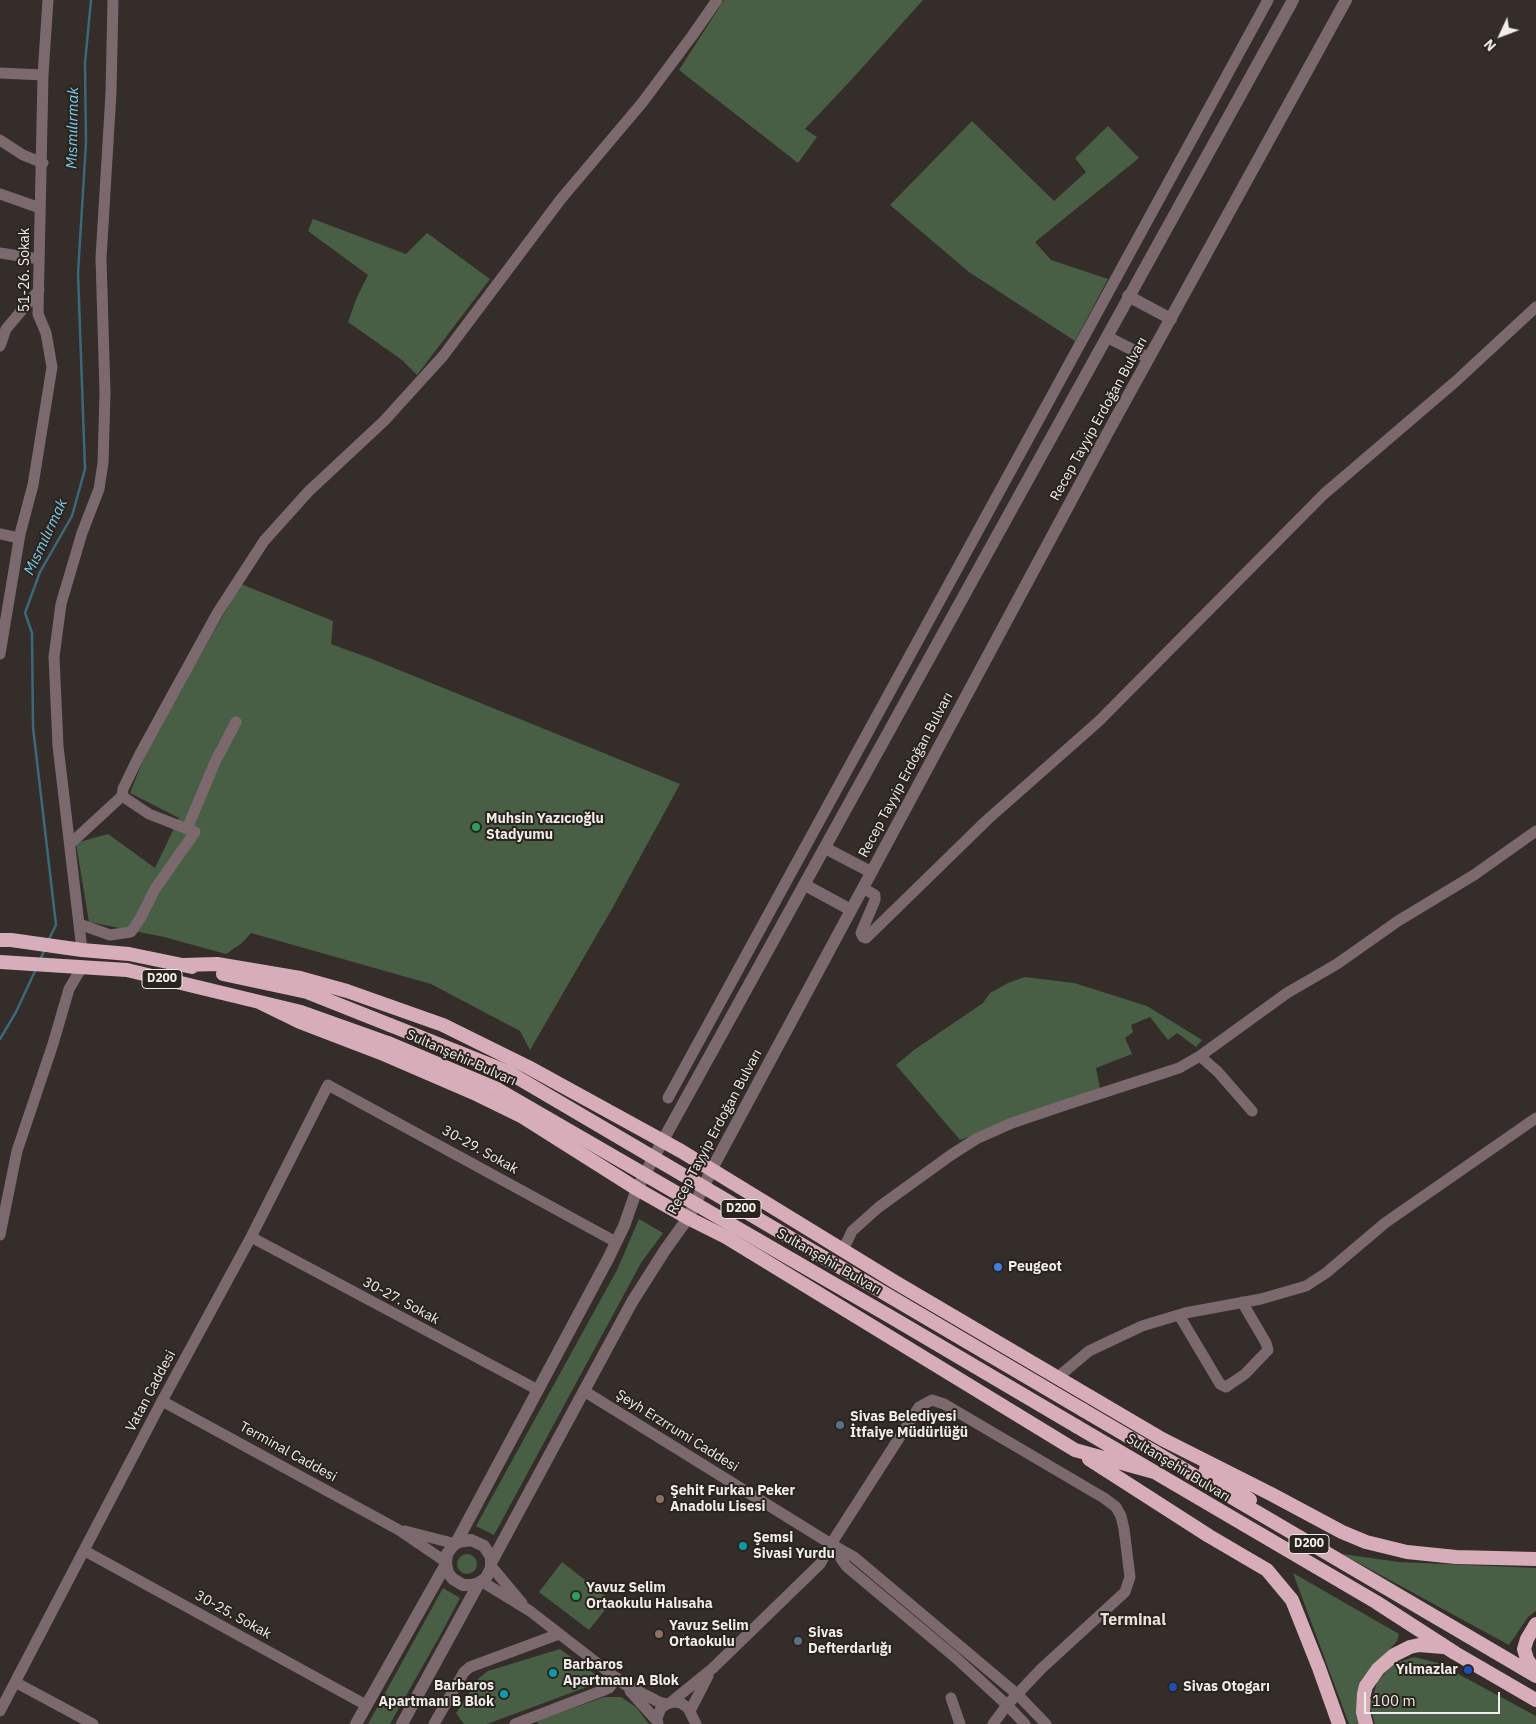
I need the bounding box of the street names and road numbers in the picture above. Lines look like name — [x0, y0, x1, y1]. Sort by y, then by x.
street label: 51-26. Sokak — [17, 228, 33, 312]
street label: Recep Tayyip Erdoğan Bulvarı — [1047, 334, 1151, 504]
street label: Recep Tayyip Erdoğan Bulvarı — [855, 689, 957, 861]
road number: D200 — [142, 970, 182, 989]
street label: Sultanşehir Bulvarı — [404, 1026, 518, 1090]
street label: Recep Tayyip Erdoğan Bulvarı — [664, 1046, 766, 1218]
street label: 30-29. Sokak — [439, 1122, 521, 1178]
road number: D200 — [721, 1200, 761, 1218]
street label: Sultanşehir Bulvarı — [774, 1225, 884, 1299]
street label: 30-27. Sokak — [360, 1274, 442, 1328]
street label: Vatan Caddesi — [123, 1347, 179, 1435]
street label: Şeyh Erzrrumi Caddesi — [613, 1386, 741, 1476]
street label: Terminal Caddesi — [236, 1418, 340, 1486]
street label: Sultanşehir Bulvarı — [1123, 1430, 1233, 1506]
road number: D200 — [1289, 1535, 1329, 1554]
street label: 30-25. Sokak — [192, 1587, 274, 1643]

